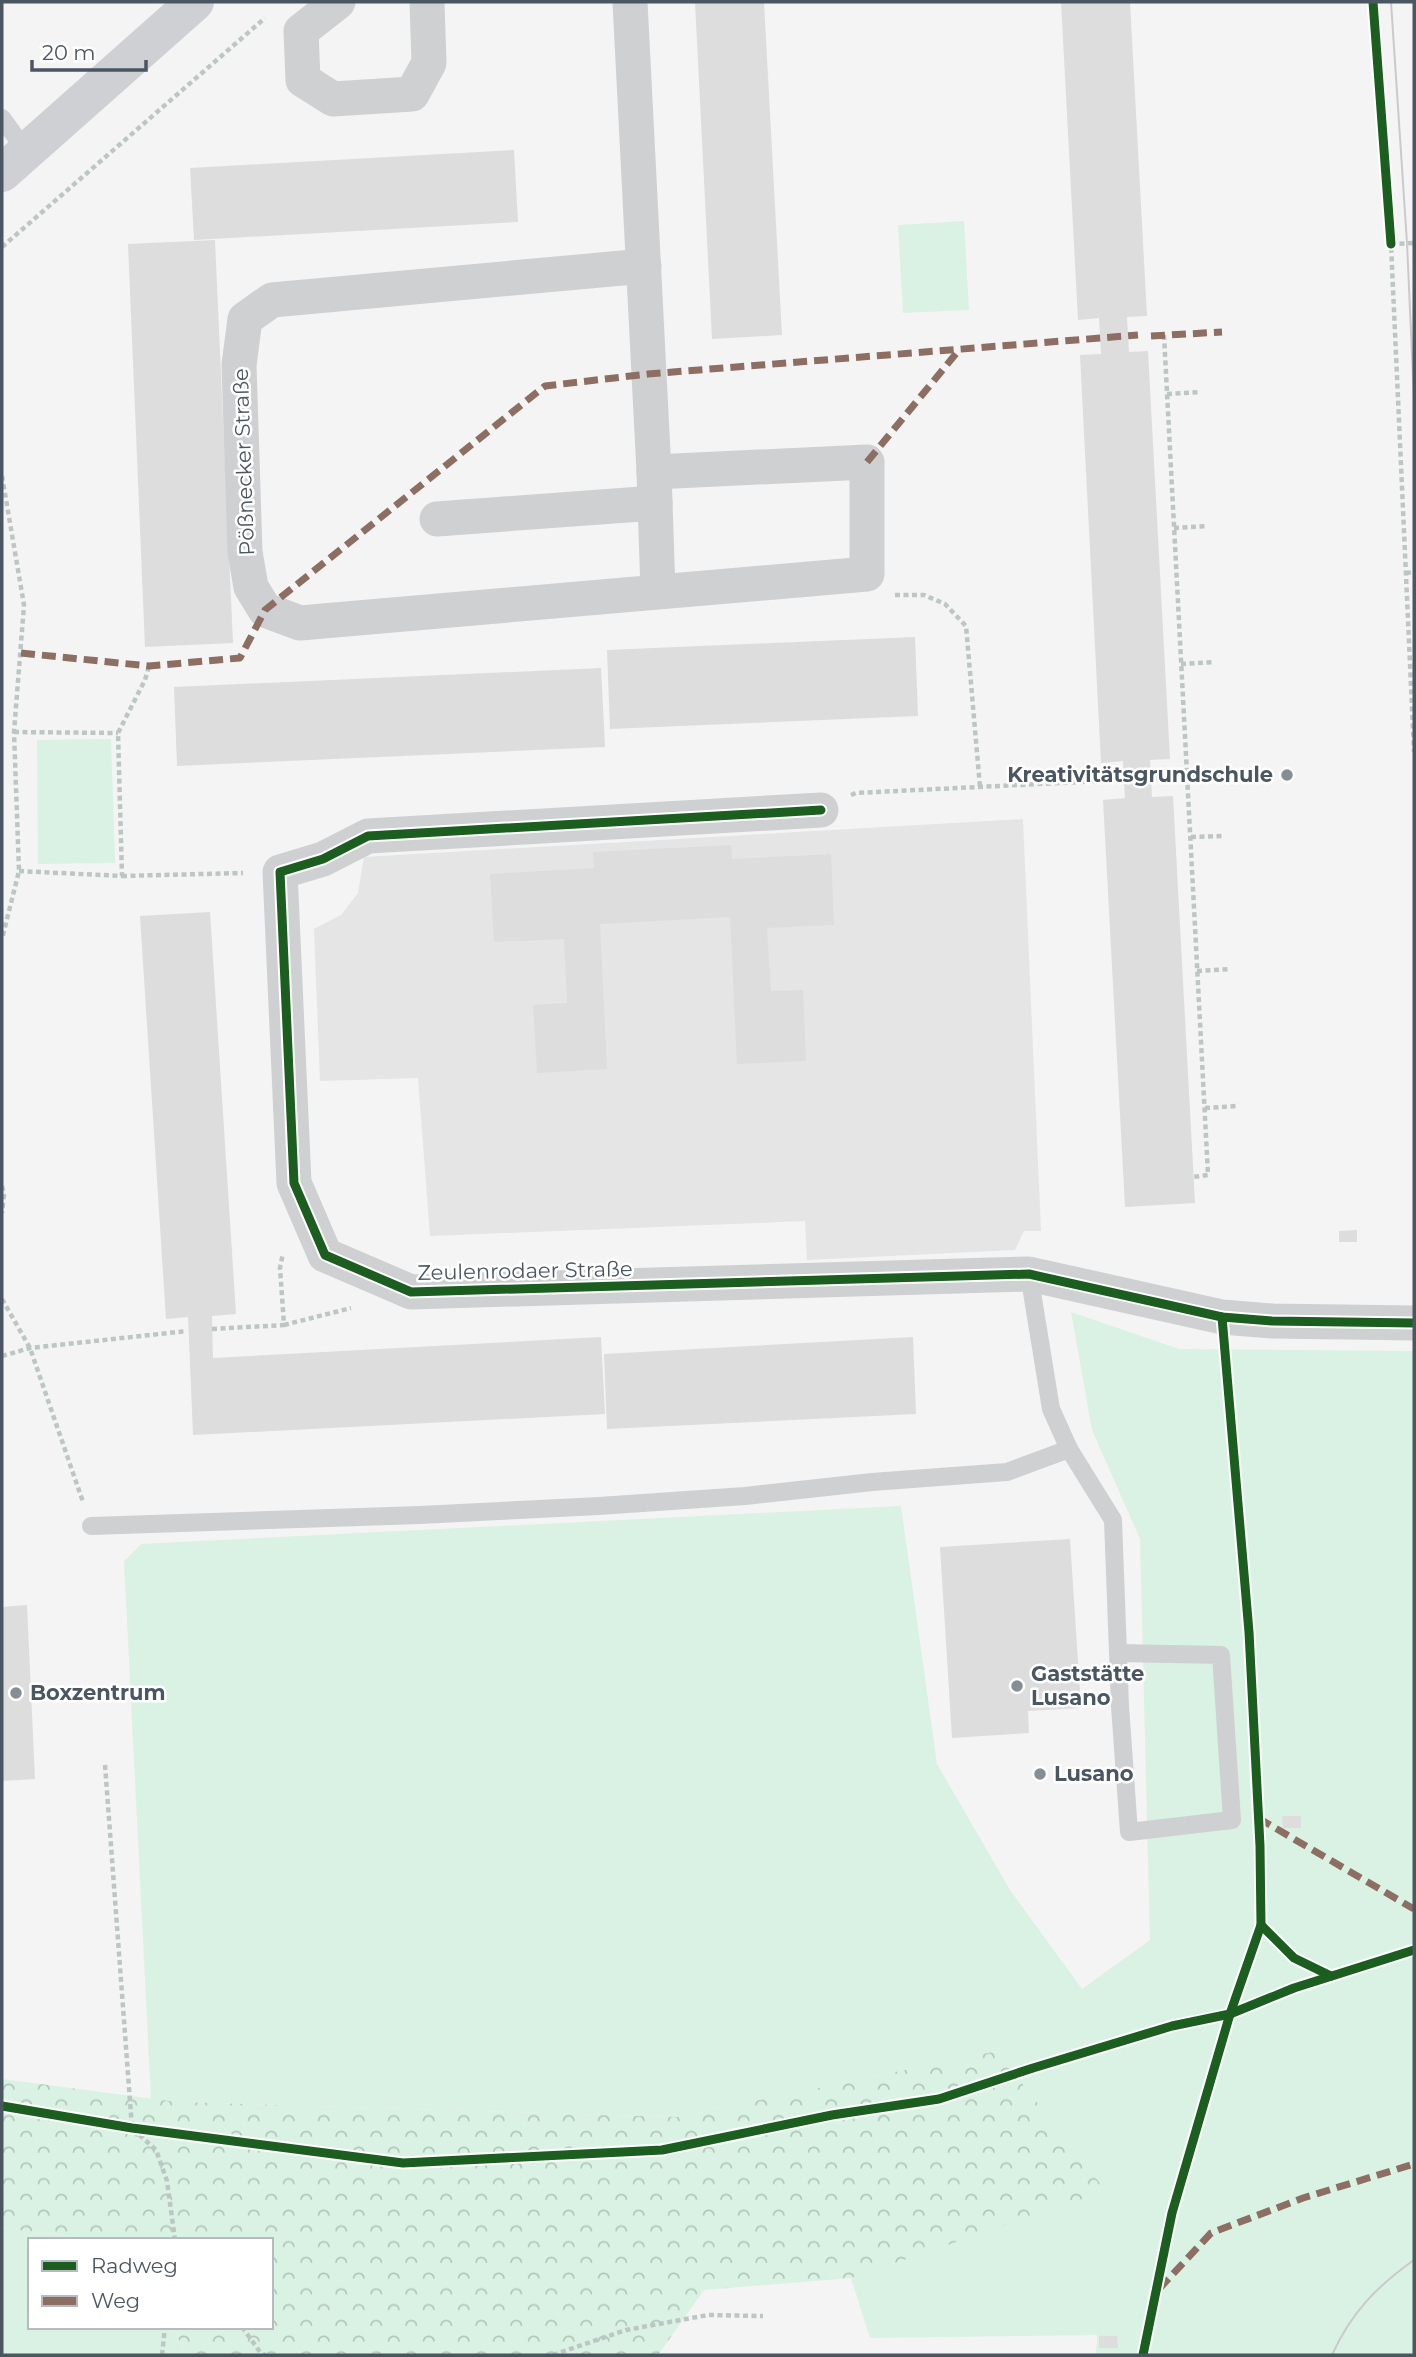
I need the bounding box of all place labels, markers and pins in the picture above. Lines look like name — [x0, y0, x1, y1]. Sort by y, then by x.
place label: Kreativitätsgrundschule — [1007, 762, 1273, 787]
marker: Kreativitätsgrundschule — [1279, 767, 1295, 783]
place label: Gaststätte Lusano — [1031, 1661, 1144, 1710]
marker: Gaststätte Lusano — [1009, 1678, 1025, 1694]
place label: Boxzentrum — [30, 1680, 165, 1705]
marker: Boxzentrum — [8, 1685, 24, 1701]
place label: Lusano — [1054, 1761, 1134, 1786]
marker: Lusano — [1032, 1766, 1048, 1782]

